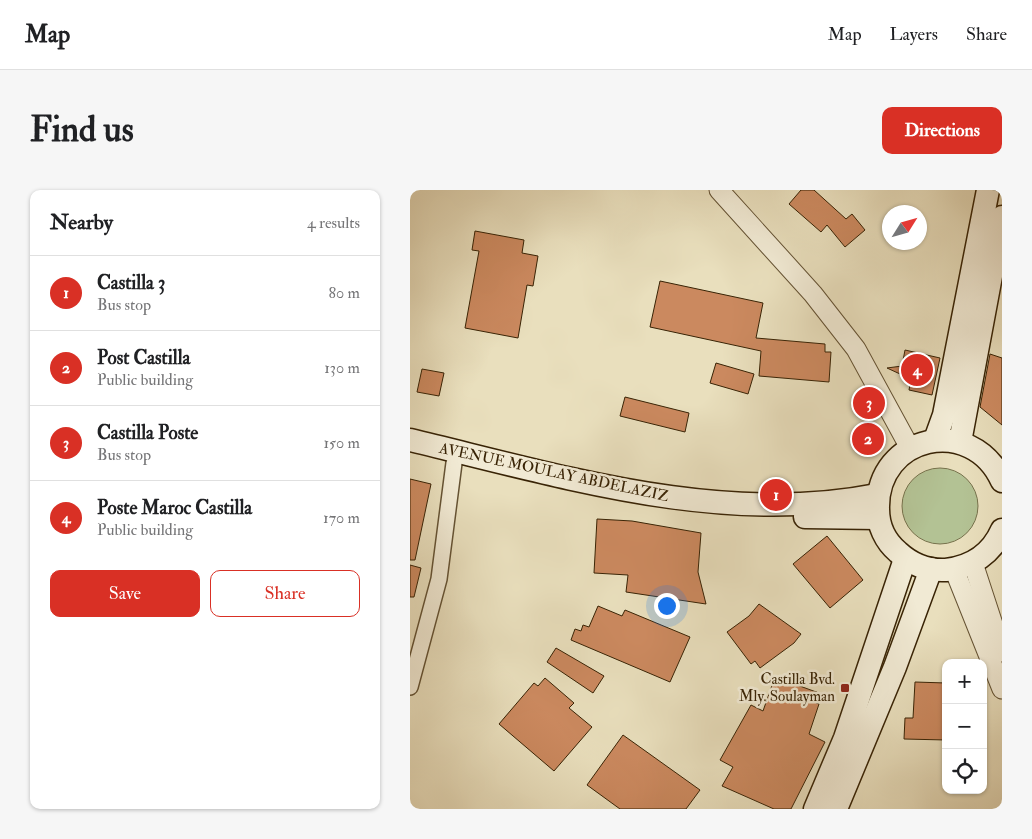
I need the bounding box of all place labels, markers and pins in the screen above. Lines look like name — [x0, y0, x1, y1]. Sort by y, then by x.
pin: 4 — [901, 351, 933, 389]
pin: 3 — [853, 384, 885, 422]
pin: 2 — [852, 420, 884, 458]
pin: 1 — [760, 476, 792, 514]
place label: Castilla Bvd. Mly. Soulayman — [739, 670, 835, 706]
marker: Castilla Bvd. Mly. Soulayman — [839, 682, 851, 694]

